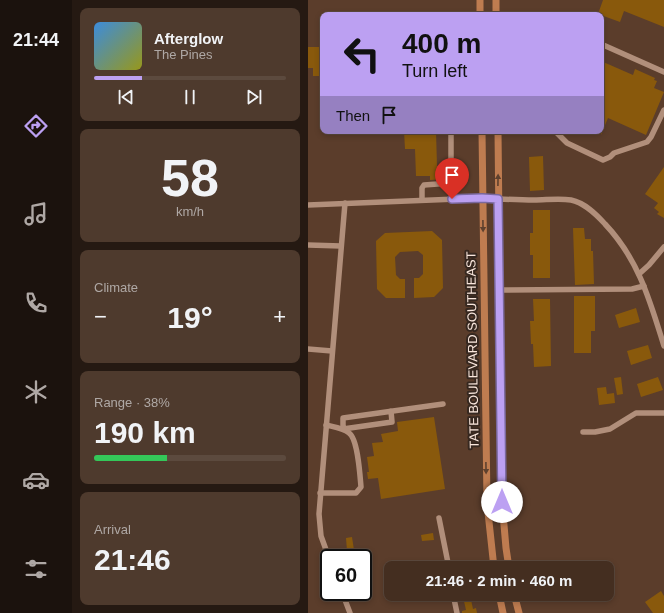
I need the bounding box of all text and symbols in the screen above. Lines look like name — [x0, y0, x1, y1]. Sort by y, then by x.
icon: left — [336, 28, 388, 80]
text: 400 m — [402, 28, 481, 59]
text: 21:44 — [13, 30, 59, 50]
text: Afterglow — [154, 30, 223, 47]
text: The Pines — [154, 47, 213, 62]
text: Turn left — [402, 61, 467, 81]
icon: previous — [115, 86, 137, 108]
icon: pause — [179, 86, 201, 108]
icon: next — [243, 86, 265, 108]
icon: arrive — [378, 104, 400, 126]
text: Then — [336, 107, 370, 124]
icon: directions — [22, 112, 50, 140]
text: 58 — [161, 149, 219, 207]
pin — [435, 158, 469, 199]
icon: arrive — [441, 164, 463, 186]
one-way arrow — [495, 173, 501, 186]
icon: music — [22, 200, 50, 228]
text: km/h — [176, 204, 204, 219]
one-way arrow — [480, 220, 486, 233]
street label: TATE BOULEVARD SOUTHEAST — [463, 251, 482, 449]
text: Climate — [94, 280, 138, 295]
icon: phone — [22, 289, 50, 317]
text: 19° — [167, 301, 213, 334]
text: − — [94, 304, 107, 329]
text: + — [273, 304, 286, 329]
icon: climate — [22, 378, 50, 406]
text: Range · 38% — [94, 395, 170, 410]
text: 190 km — [94, 416, 196, 449]
one-way arrow — [483, 462, 489, 475]
icon: car — [22, 466, 50, 494]
position arrow — [481, 481, 523, 523]
text: Arrival — [94, 522, 131, 537]
text: 21:46 — [94, 543, 171, 576]
speed limit sign: 60 — [320, 549, 372, 601]
icon: filters — [22, 555, 50, 583]
text: 21:46 · 2 min · 460 m — [426, 572, 572, 589]

